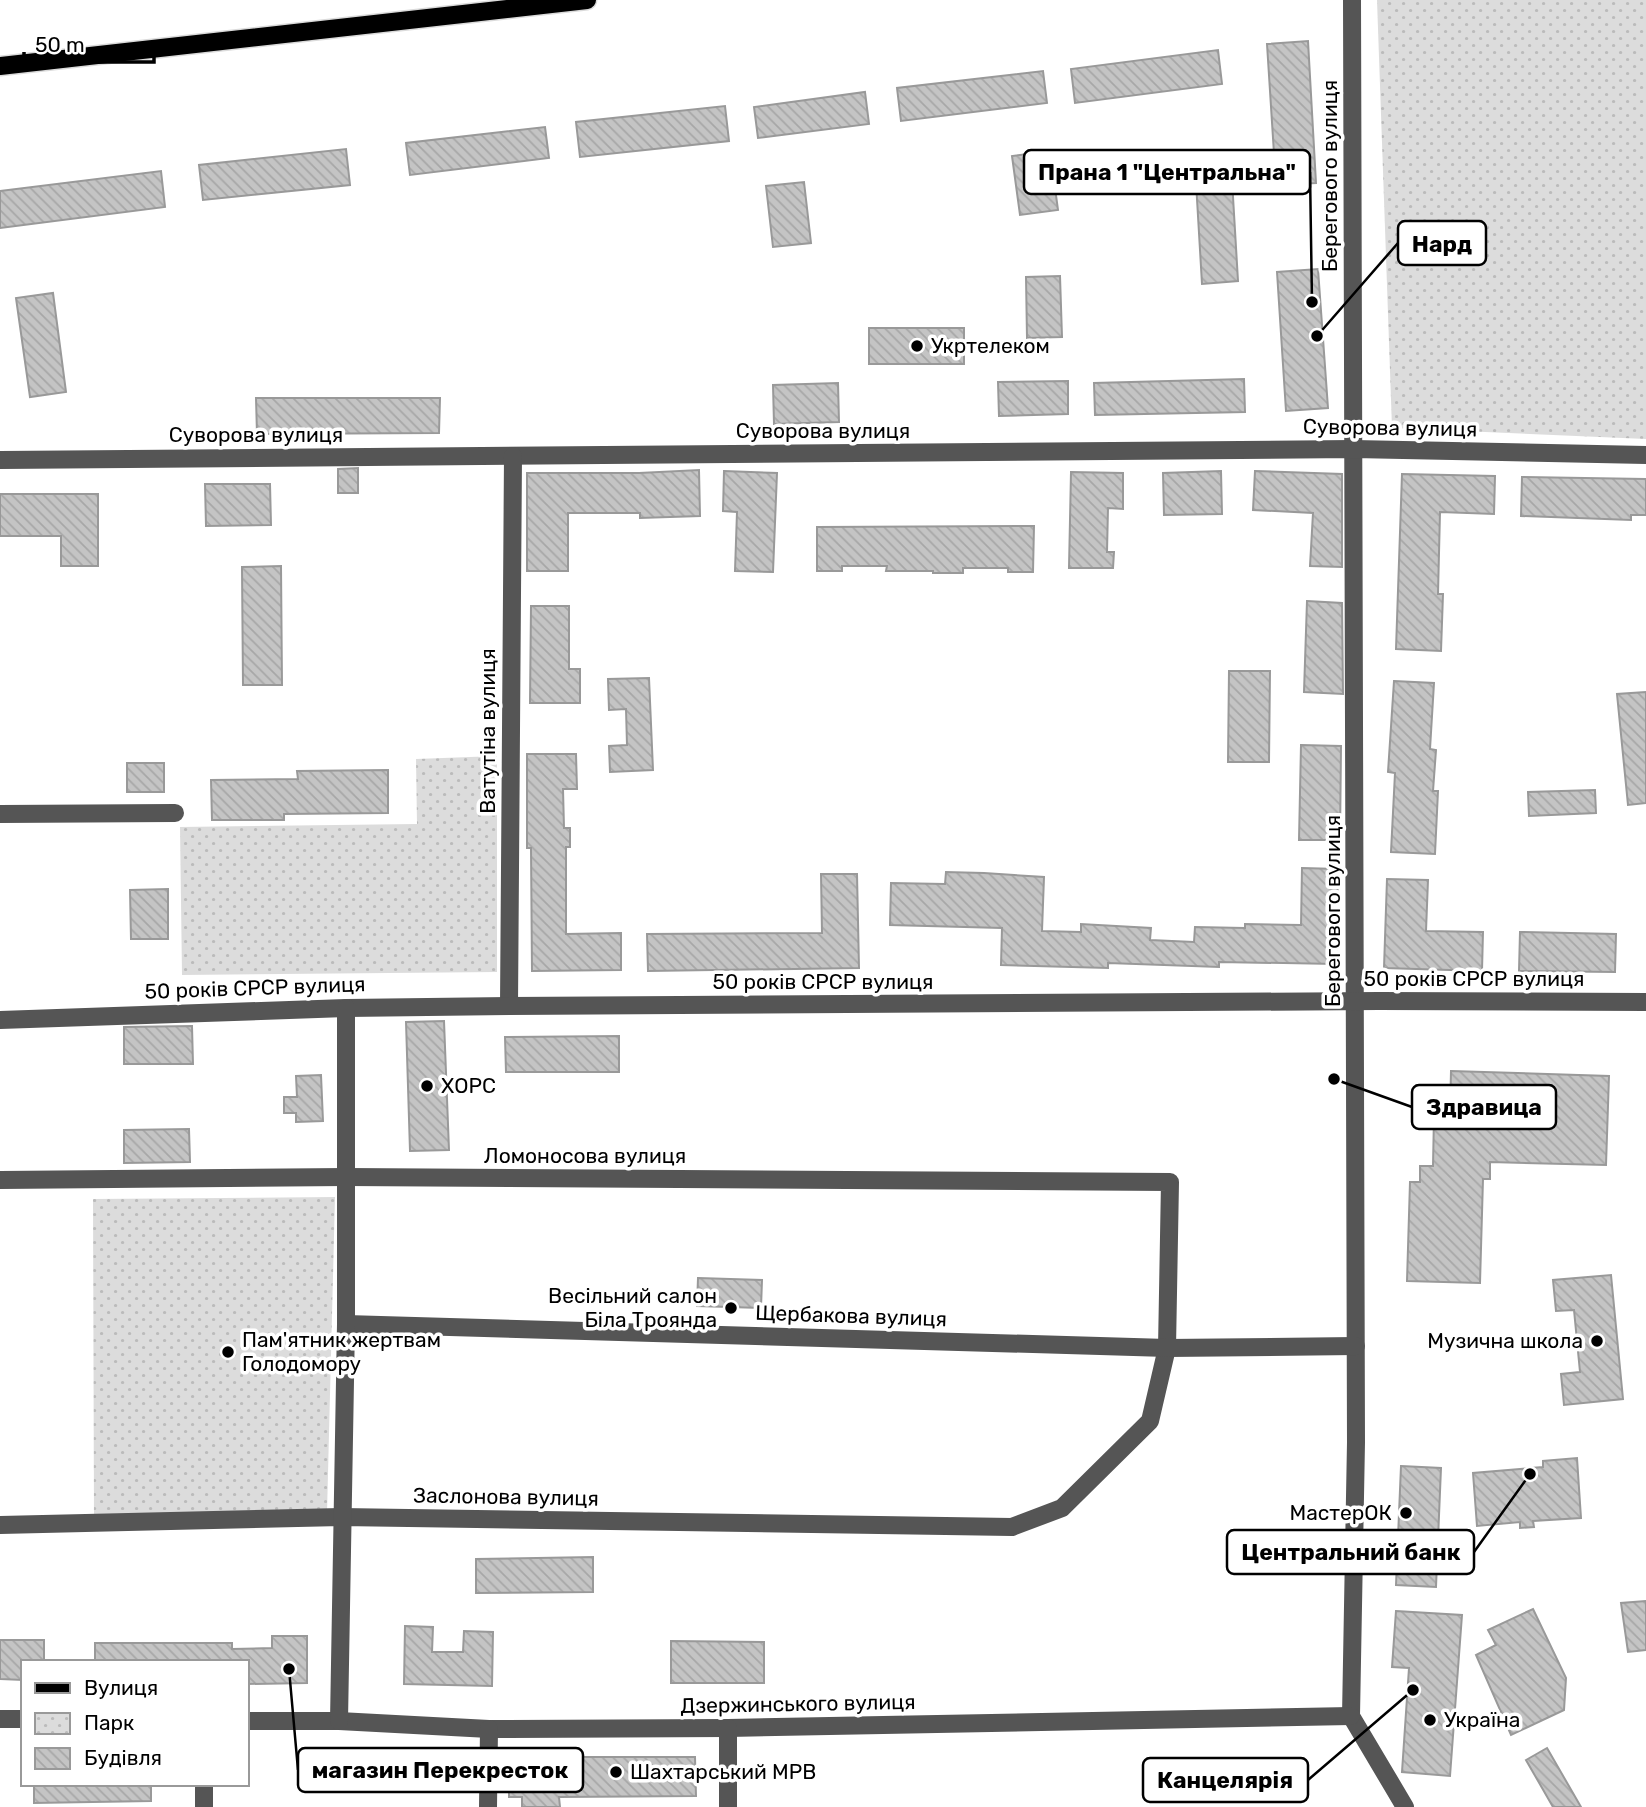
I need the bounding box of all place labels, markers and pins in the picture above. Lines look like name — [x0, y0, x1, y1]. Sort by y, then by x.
callout: Прана 1 "Центральна" — [1024, 150, 1310, 194]
callout: Нард — [1398, 221, 1486, 265]
place label: Укртелеком — [931, 333, 1050, 358]
marker: Укртелеком — [909, 338, 925, 354]
place label: ХОРС — [441, 1073, 496, 1098]
marker: ХОРС — [419, 1078, 435, 1094]
callout: Здравица — [1412, 1085, 1556, 1129]
place label: Весільний салон Біла Троянда — [548, 1283, 717, 1332]
marker: Весільний салон Біла Троянда — [723, 1300, 739, 1316]
place label: Пам'ятник жертвам Голодомору — [242, 1327, 441, 1376]
place label: Музична школа — [1427, 1328, 1583, 1353]
marker: Музична школа — [1589, 1333, 1605, 1349]
marker: Пам'ятник жертвам Голодомору — [220, 1344, 236, 1360]
place label: МастерОК — [1289, 1500, 1392, 1525]
marker: МастерОК — [1398, 1505, 1414, 1521]
callout: Центральний банк — [1227, 1530, 1474, 1574]
place label: Україна — [1444, 1707, 1520, 1732]
marker: Україна — [1422, 1712, 1438, 1728]
callout: магазин Перекресток — [298, 1748, 583, 1792]
callout: Канцелярія — [1143, 1758, 1308, 1802]
place label: Шахтарський МРВ — [630, 1759, 816, 1784]
marker: Шахтарський МРВ — [608, 1764, 624, 1780]

